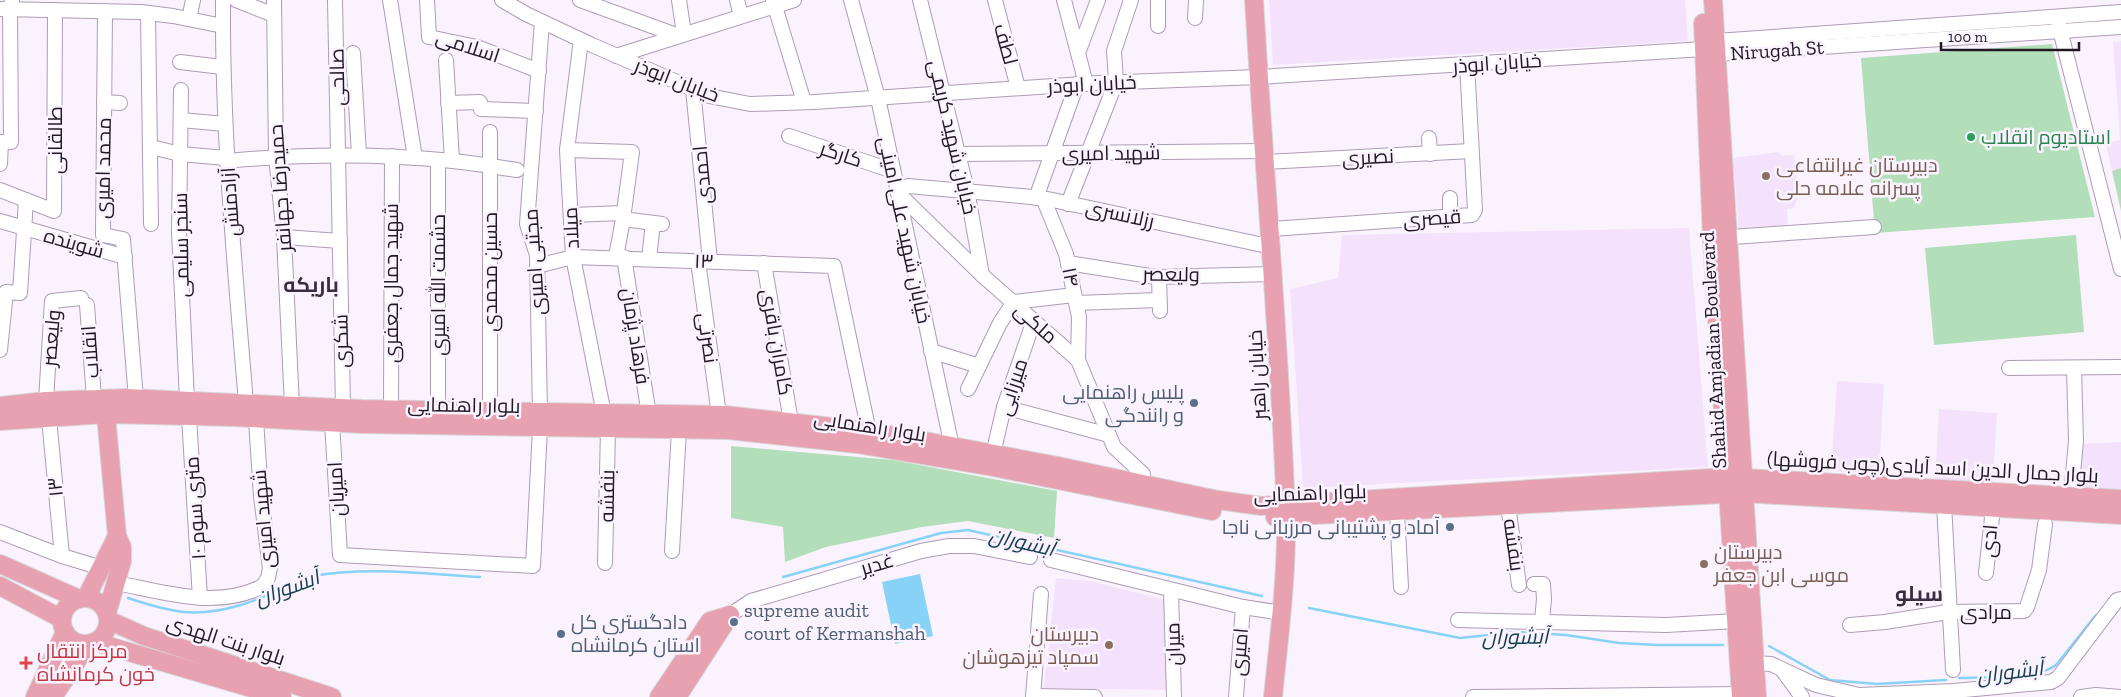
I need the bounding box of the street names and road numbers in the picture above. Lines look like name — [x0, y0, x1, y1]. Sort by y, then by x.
street label: لطف — [989, 21, 1023, 67]
street label: اسلامی — [433, 24, 503, 69]
street label: Nirugah St — [1729, 35, 1825, 65]
street label: صالحی — [324, 48, 351, 106]
street label: خیابان ابوذر — [1451, 48, 1542, 79]
street label: خیابان ابوذر — [630, 52, 723, 108]
street label: خیابان شهید کریمی — [923, 57, 982, 217]
street label: خیابان ابوذر — [1046, 70, 1137, 99]
street label: طالقانی — [43, 106, 68, 174]
street label: محمد امیری — [90, 117, 117, 219]
street label: حمیدرضا جهانفر — [264, 123, 297, 253]
street label: خیابان شهید علی امینی — [872, 134, 937, 326]
street label: کارگر — [816, 136, 865, 172]
street label: شهید امیری — [1061, 140, 1161, 167]
street label: نصیری — [1341, 144, 1395, 171]
street label: احمدی — [687, 145, 718, 205]
street label: آزادمنش — [216, 166, 245, 237]
street label: سنجر سلیمی — [168, 192, 195, 298]
street label: رزلانسری — [1083, 195, 1157, 234]
street label: شهید جمال جعفری — [379, 203, 404, 363]
street label: قیصری — [1402, 204, 1462, 233]
street label: میلاد — [558, 206, 584, 250]
street label: مجتبی امیری — [518, 208, 551, 316]
street label: حسین محمدی — [478, 212, 503, 332]
street label: حشمت الله امیری — [425, 214, 451, 356]
street label: شوینده — [41, 223, 107, 263]
street label: Shahid Amjadian Boulevard — [1695, 231, 1731, 469]
street label: ۱۳ — [694, 249, 714, 273]
street label: ولیعصر — [1141, 261, 1200, 286]
street label: ۱۴ — [1057, 265, 1085, 289]
street label: فرهاد پژمان — [616, 286, 655, 386]
street label: کامران باقری — [755, 287, 798, 397]
street label: ملکی — [1009, 297, 1063, 349]
street label: ولیعصر — [36, 308, 65, 369]
street label: نصرتی — [692, 311, 723, 365]
street label: شکری — [329, 314, 354, 368]
street label: انقلاب — [76, 325, 104, 379]
street label: خیابان راهبر — [1243, 329, 1272, 422]
street label: میرزایی — [992, 356, 1033, 419]
street label: بلوار راهنمایی — [407, 392, 521, 419]
street label: بلوار راهنمایی — [812, 405, 928, 448]
street label: بلوار جمال الدین اسد آبادی(چوب فروشها) — [1767, 446, 2099, 489]
street label: ۱۰ متری سوم — [179, 455, 213, 560]
street label: امیریان — [323, 461, 350, 517]
street label: شهید امیری — [247, 469, 280, 569]
street label: بنفشه — [595, 469, 619, 523]
street label: ۱۳ — [42, 476, 68, 498]
street label: بلوار راهنمایی — [1253, 479, 1367, 508]
street label: بنفشه — [1498, 517, 1530, 573]
street label: ادی — [1976, 524, 2003, 559]
street label: غدیر — [856, 548, 897, 580]
street label: مرادی — [1960, 600, 2012, 625]
street label: بلوار بنت الهدی — [163, 610, 288, 671]
street label: میران — [1160, 622, 1187, 666]
street label: امیری — [1225, 627, 1254, 677]

